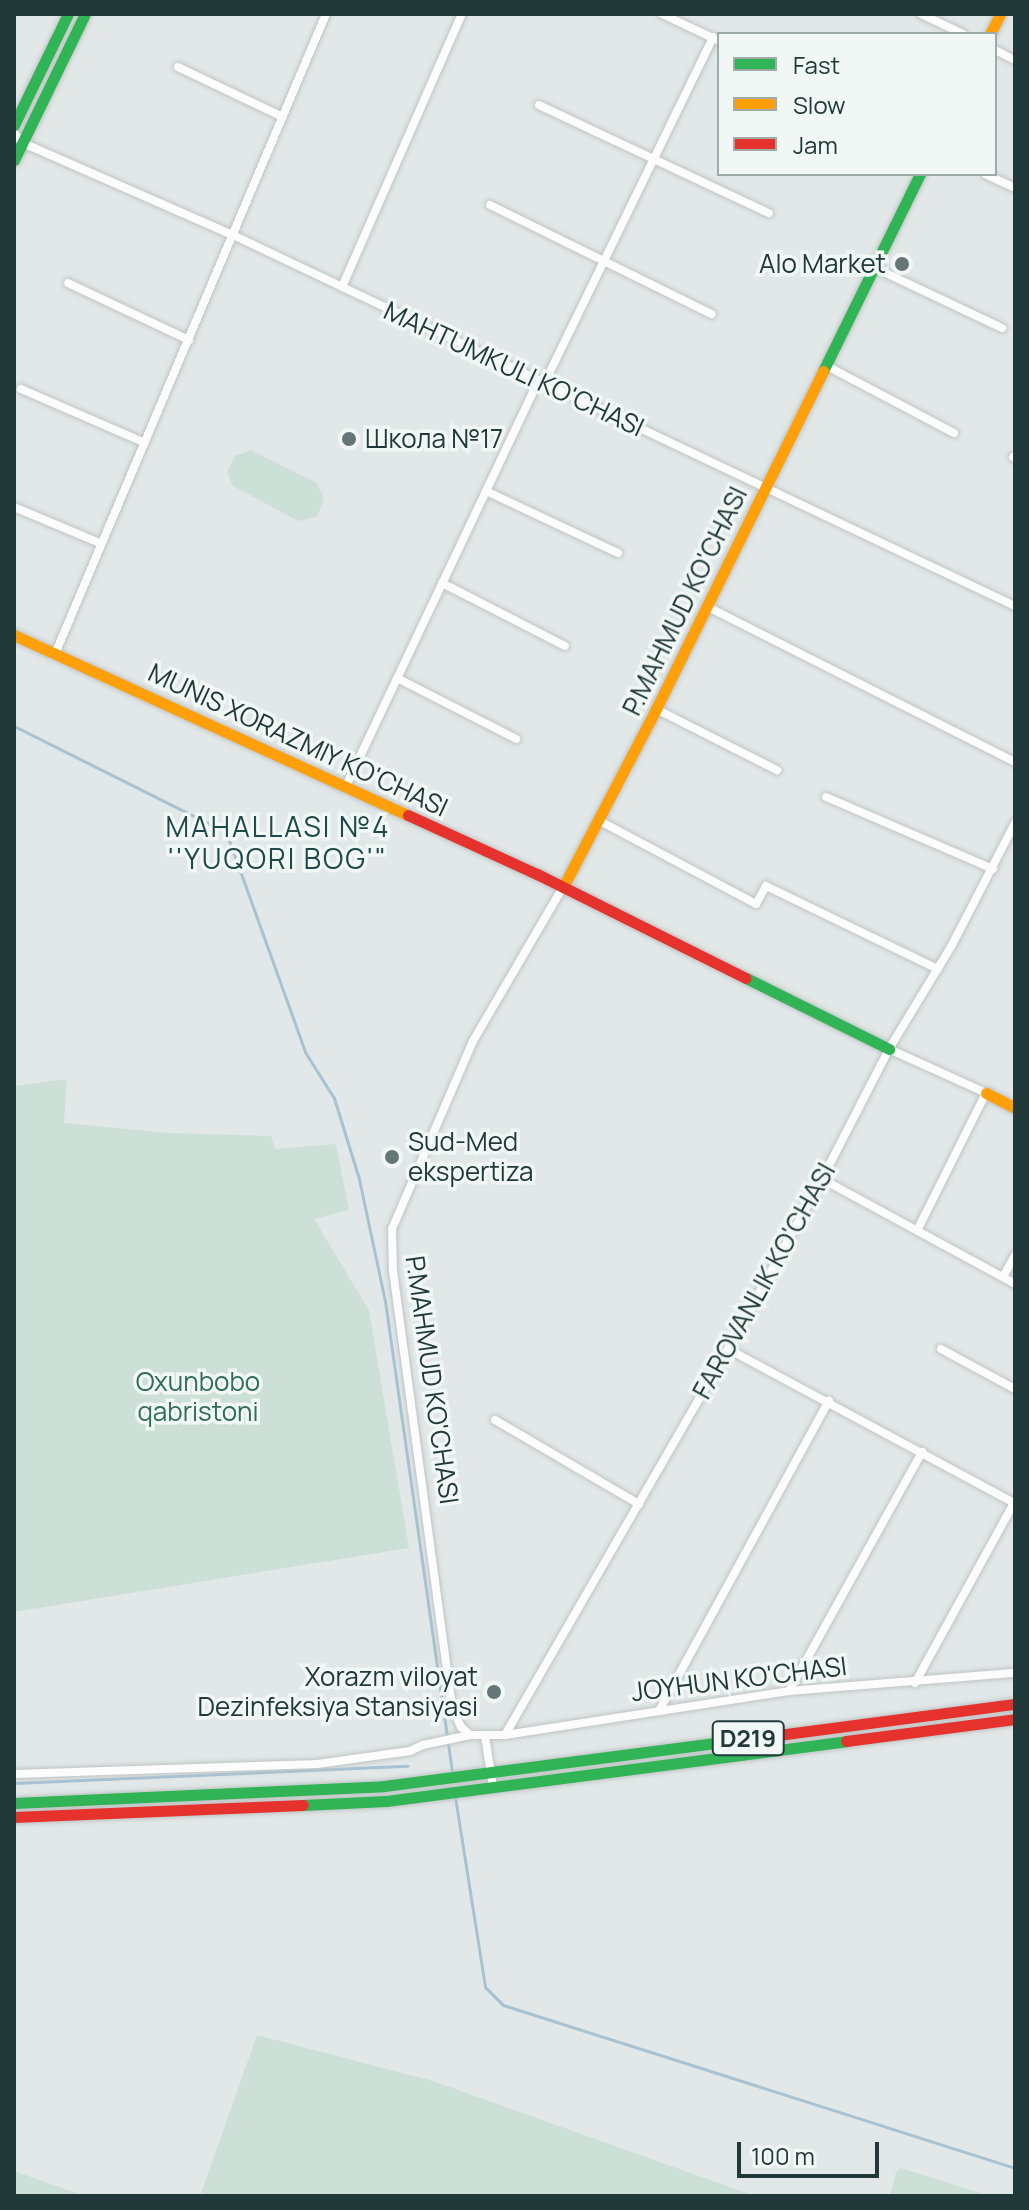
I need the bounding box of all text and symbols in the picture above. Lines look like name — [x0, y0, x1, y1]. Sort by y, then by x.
legend — [717, 32, 997, 176]
text: Fast — [793, 48, 840, 81]
text: Slow — [793, 88, 846, 121]
text: Jam — [793, 128, 838, 161]
place label: Alo Market — [759, 248, 886, 280]
marker: Alo Market — [893, 255, 911, 273]
street label: MAHTUMKULI KO'CHASI — [379, 295, 649, 443]
place label: Школа №17 — [365, 423, 503, 455]
marker: Школа №17 — [340, 430, 358, 448]
street label: P.MAHMUD KO'CHASI — [616, 482, 754, 720]
street label: MUNIS XORAZMIY KO'CHASI — [143, 657, 453, 823]
district label: MAHALLASI №4 ''YUQORI BOG'" — [166, 809, 390, 875]
place label: Sud-Med ekspertiza — [408, 1126, 533, 1188]
marker: Sud-Med ekspertiza — [383, 1148, 401, 1166]
street label: FAROVANLIK KO'CHASI — [686, 1157, 842, 1405]
street label: P.MAHMUD KO'CHASI — [399, 1254, 465, 1506]
park label: Oxunbobo qabristoni — [136, 1366, 260, 1428]
street label: JOYHUN KO'CHASI — [629, 1650, 849, 1708]
place label: Xorazm viloyat Dezinfeksiya Stansiyasi — [198, 1661, 478, 1722]
marker: Xorazm viloyat Dezinfeksiya Stansiyasi — [485, 1683, 503, 1701]
road number: D219 — [710, 1718, 786, 1758]
scale bar — [741, 2126, 883, 2176]
text: 100 m — [751, 2139, 815, 2172]

